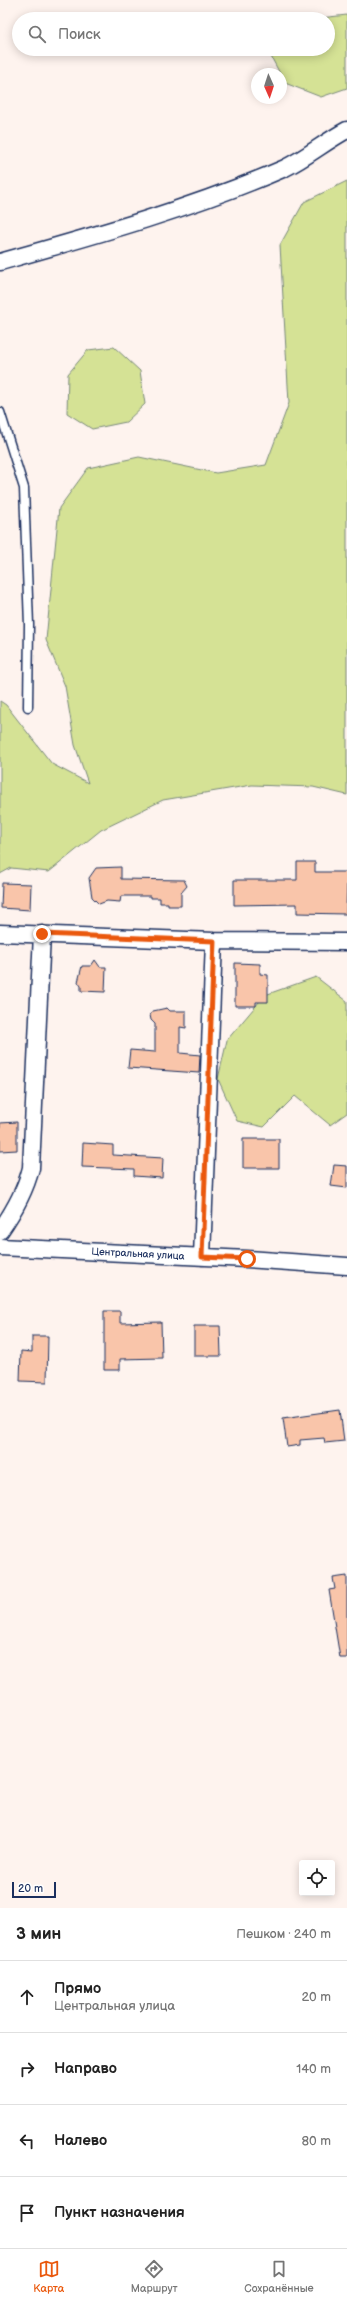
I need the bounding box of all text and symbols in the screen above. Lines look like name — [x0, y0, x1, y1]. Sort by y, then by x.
search box — [12, 12, 335, 56]
icon: search — [26, 23, 48, 45]
text: Поиск — [58, 25, 101, 44]
north arrow — [251, 68, 287, 104]
route end — [33, 925, 51, 943]
street label: Центральная улица — [91, 1246, 185, 1262]
route start — [238, 1250, 256, 1268]
map controls — [299, 1860, 335, 1896]
button: locate — [299, 1860, 335, 1896]
scale bar — [12, 1880, 56, 1899]
text: 20 m — [18, 1882, 43, 1895]
text: 3 мин — [16, 1924, 61, 1944]
text: Пешком · 240 m — [236, 1926, 331, 1942]
text: Прямо — [54, 1979, 101, 1998]
icon: ahead — [16, 1986, 38, 2008]
text: 20 m — [301, 1989, 331, 2005]
text: Центральная улица — [54, 1998, 175, 2014]
icon: right — [16, 2058, 38, 2080]
text: Направо — [54, 2059, 117, 2078]
text: 140 m — [296, 2061, 331, 2077]
icon: left — [16, 2130, 38, 2152]
text: Налево — [54, 2131, 107, 2150]
text: 80 m — [302, 2133, 331, 2149]
icon: arrive — [16, 2202, 38, 2224]
text: Пункт назначения — [54, 2203, 185, 2222]
tab: Карта — [33, 2258, 64, 2295]
tab: Маршрут — [131, 2258, 178, 2295]
tab: Сохранённые — [244, 2258, 314, 2295]

